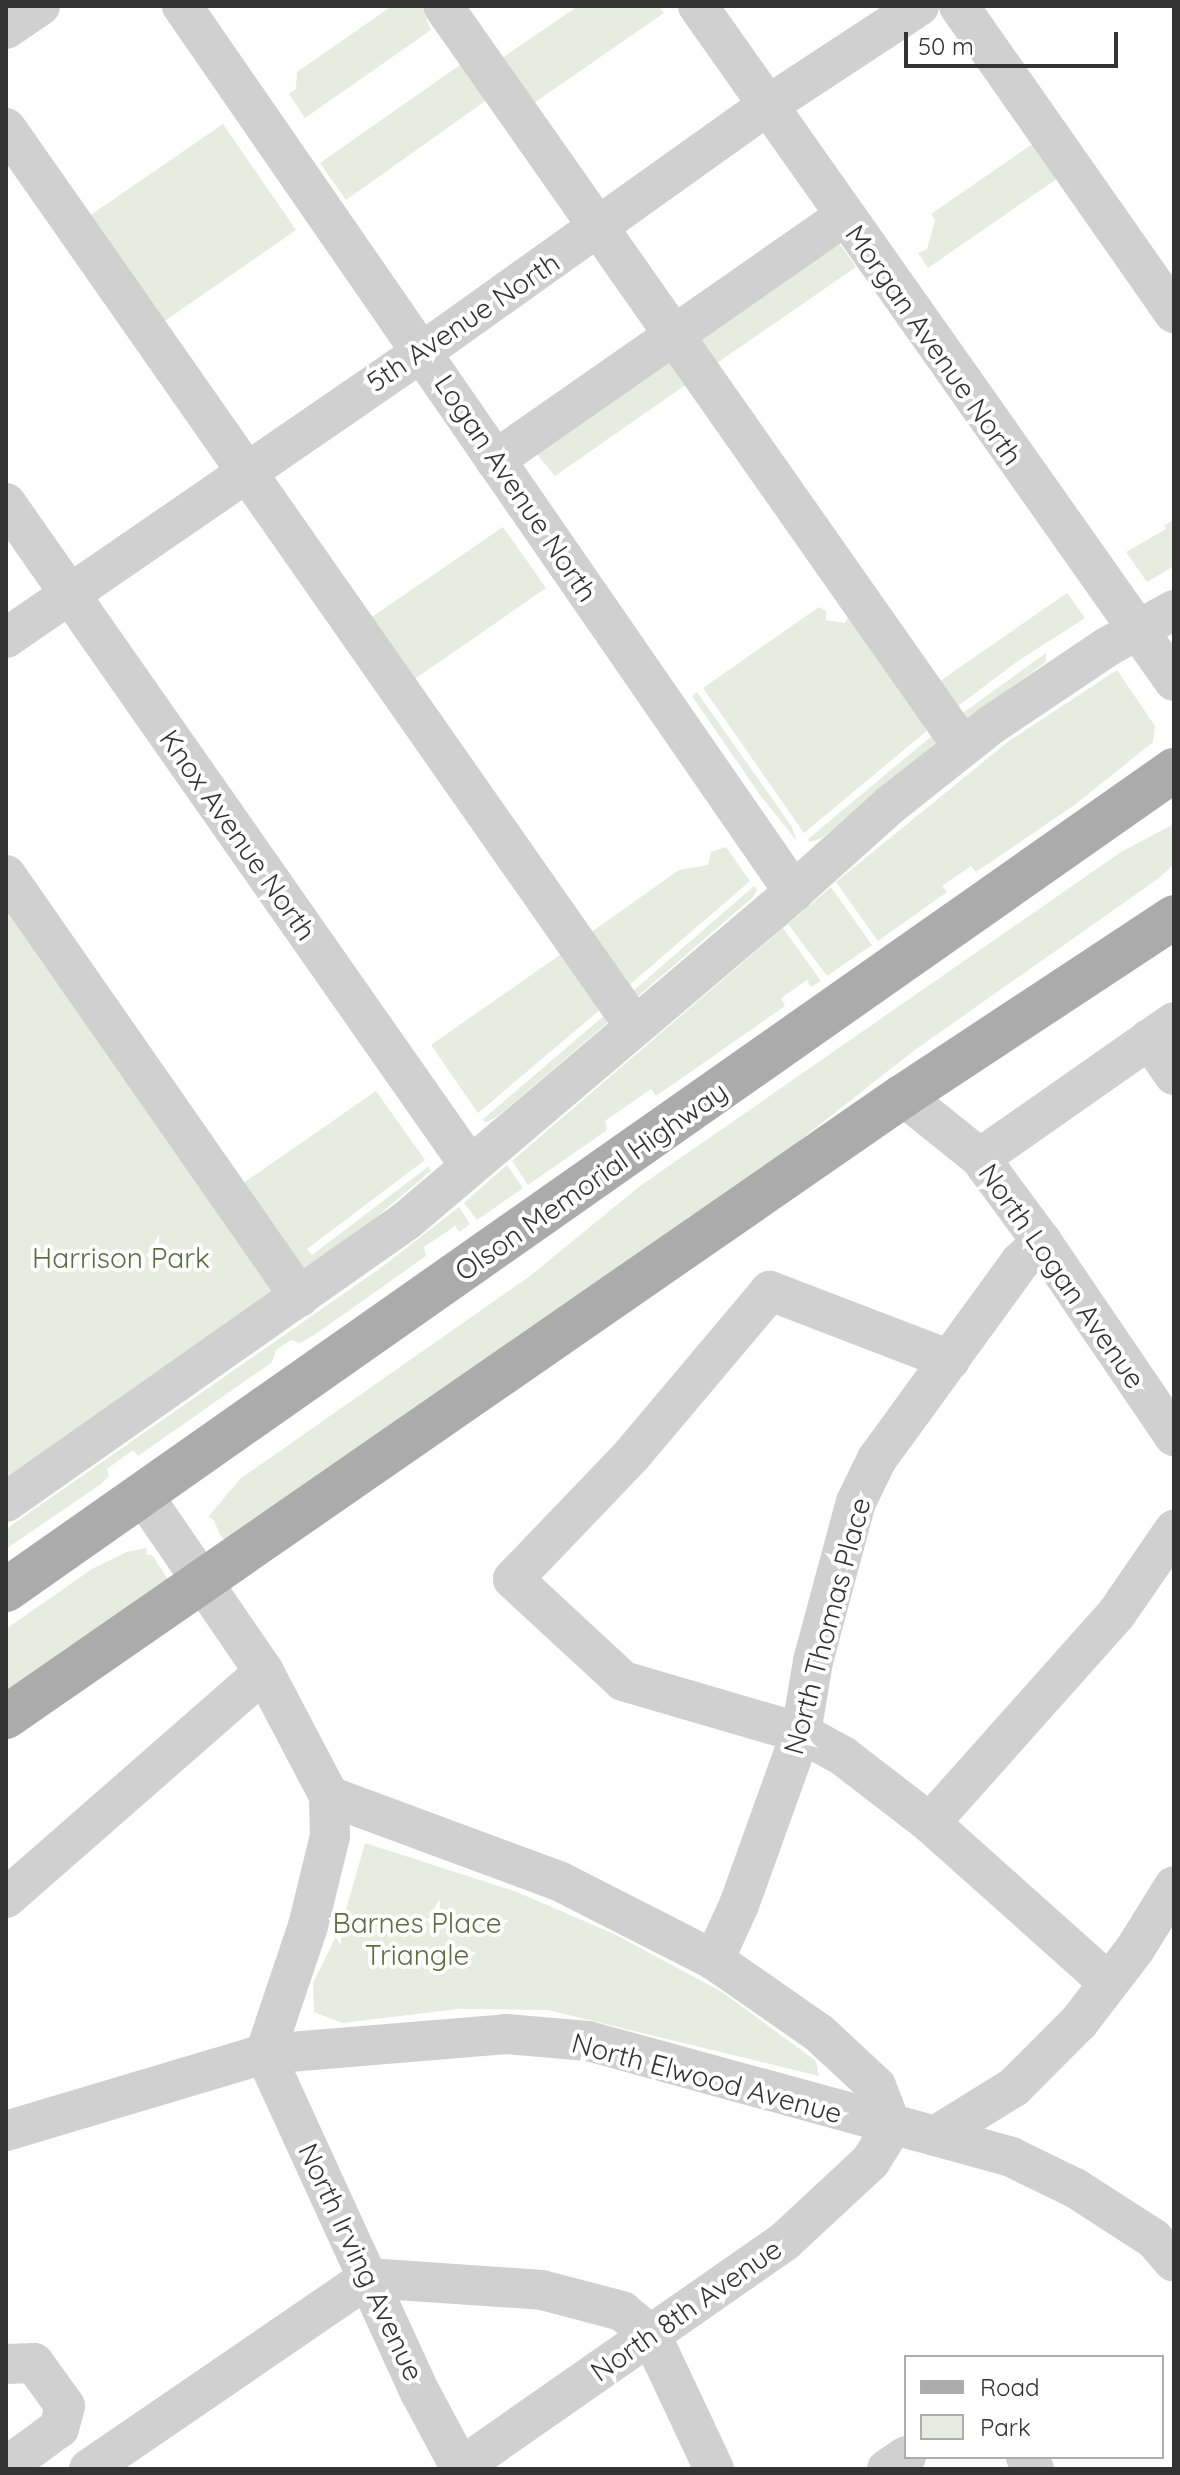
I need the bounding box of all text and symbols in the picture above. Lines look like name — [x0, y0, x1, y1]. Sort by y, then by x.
scale bar — [908, 16, 1122, 66]
text: 50 m — [918, 31, 974, 61]
street label: Morgan Avenue North — [838, 218, 1030, 472]
street label: 5th Avenue North — [360, 245, 566, 399]
street label: Logan Avenue North — [427, 368, 605, 608]
street label: Knox Avenue North — [153, 723, 323, 947]
street label: Olson Memorial Highway — [448, 1074, 734, 1288]
street label: North Logan Avenue — [972, 1157, 1152, 1395]
park label: Harrison Park — [32, 1241, 210, 1275]
street label: North Thomas Place — [777, 1494, 877, 1758]
park label: Barnes Place Triangle — [332, 1906, 502, 1972]
street label: North Elwood Avenue — [568, 2026, 846, 2130]
street label: North Irving Avenue — [291, 2138, 431, 2386]
street label: North 8th Avenue — [584, 2232, 788, 2388]
legend — [904, 2355, 1164, 2459]
text: Road — [980, 2372, 1040, 2402]
text: Park — [980, 2412, 1031, 2442]

